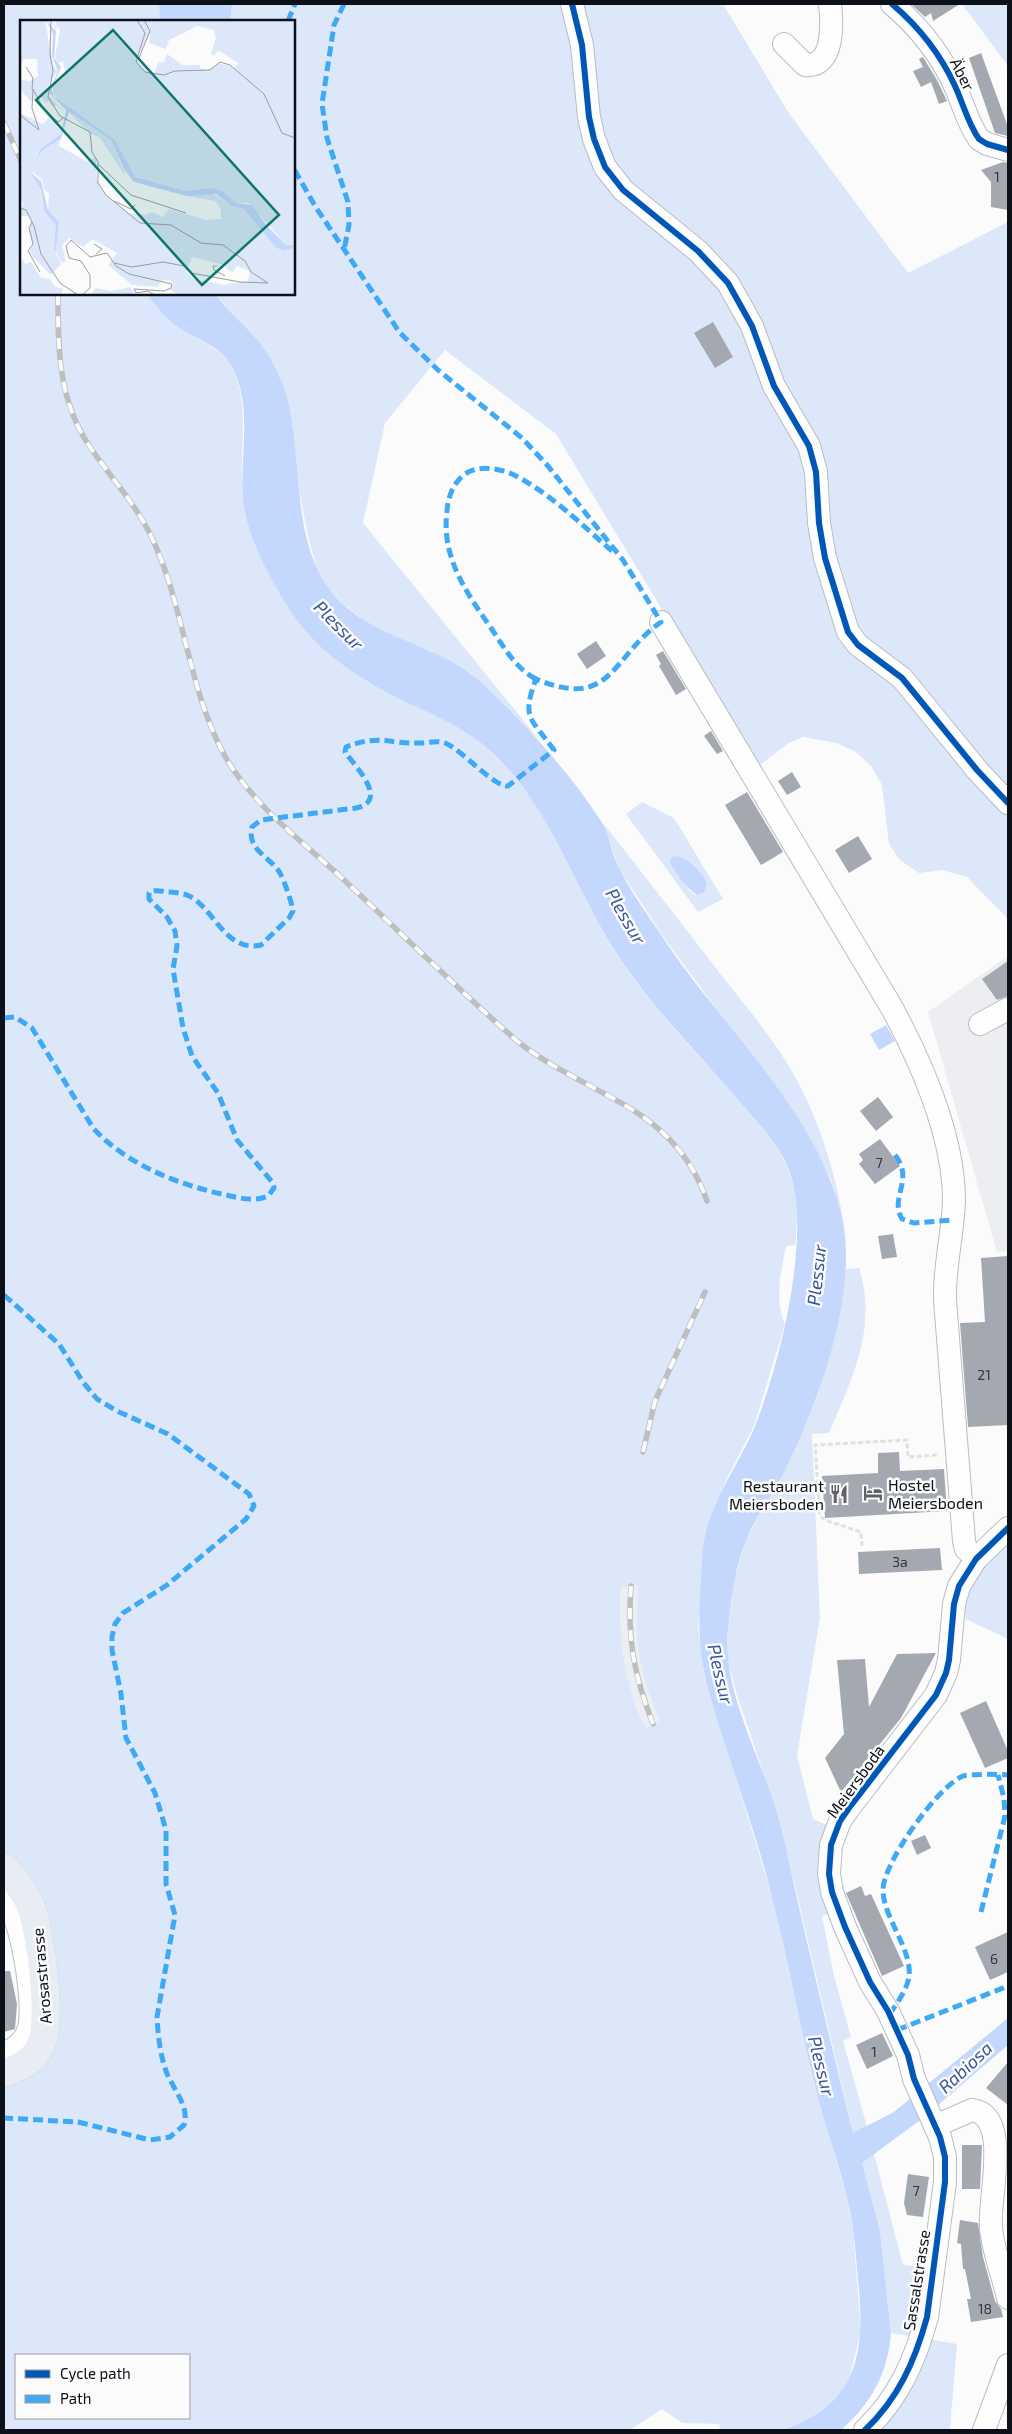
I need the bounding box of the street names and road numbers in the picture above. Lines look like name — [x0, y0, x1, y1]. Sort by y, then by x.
street label: Äber — [947, 54, 979, 94]
street label: Meiersboda — [822, 1741, 888, 1821]
street label: Arosastrasse — [27, 1927, 55, 2025]
street label: Sassalstrasse — [899, 2228, 933, 2332]

